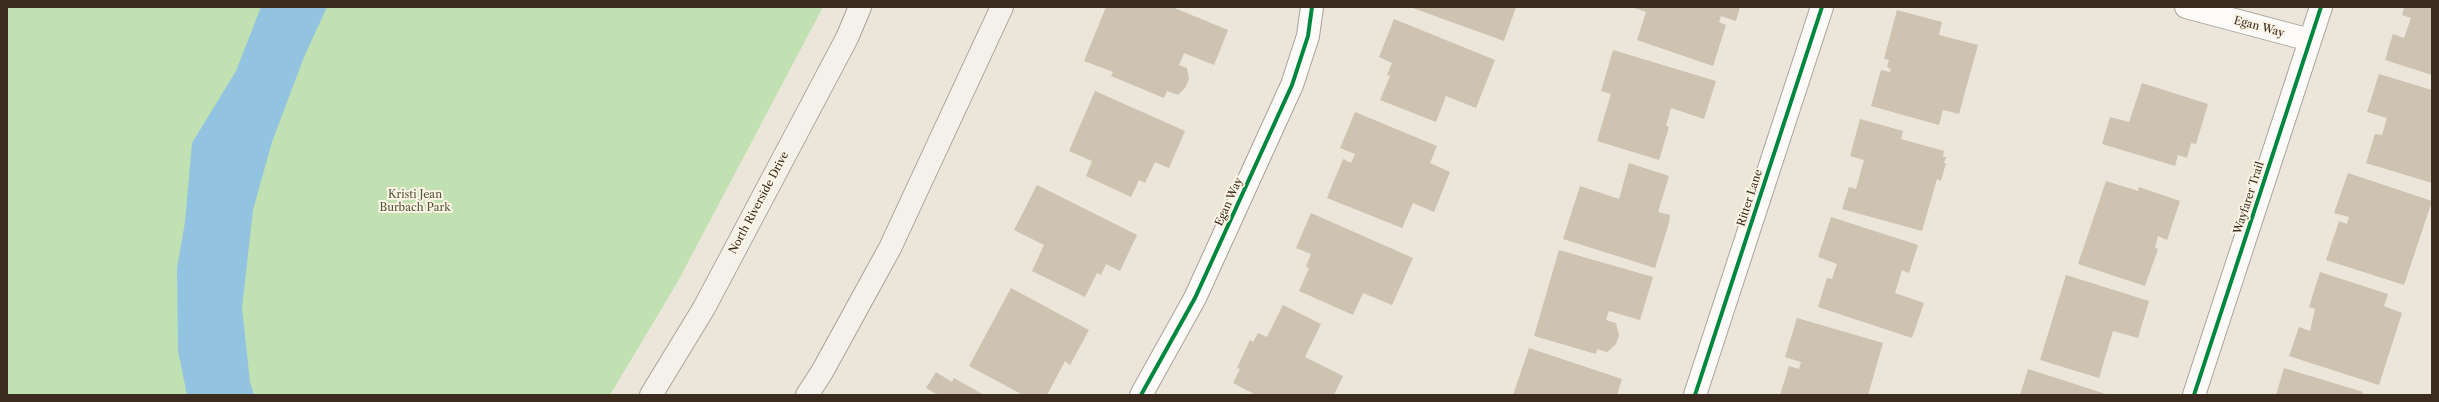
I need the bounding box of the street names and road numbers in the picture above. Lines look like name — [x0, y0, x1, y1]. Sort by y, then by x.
street label: Egan Way — [2232, 14, 2286, 40]
street label: North Riverside Drive — [726, 150, 792, 256]
street label: Wayfarer Trail — [2231, 160, 2267, 236]
street label: Ritter Lane — [1735, 168, 1765, 228]
street label: Egan Way — [1212, 176, 1246, 228]

